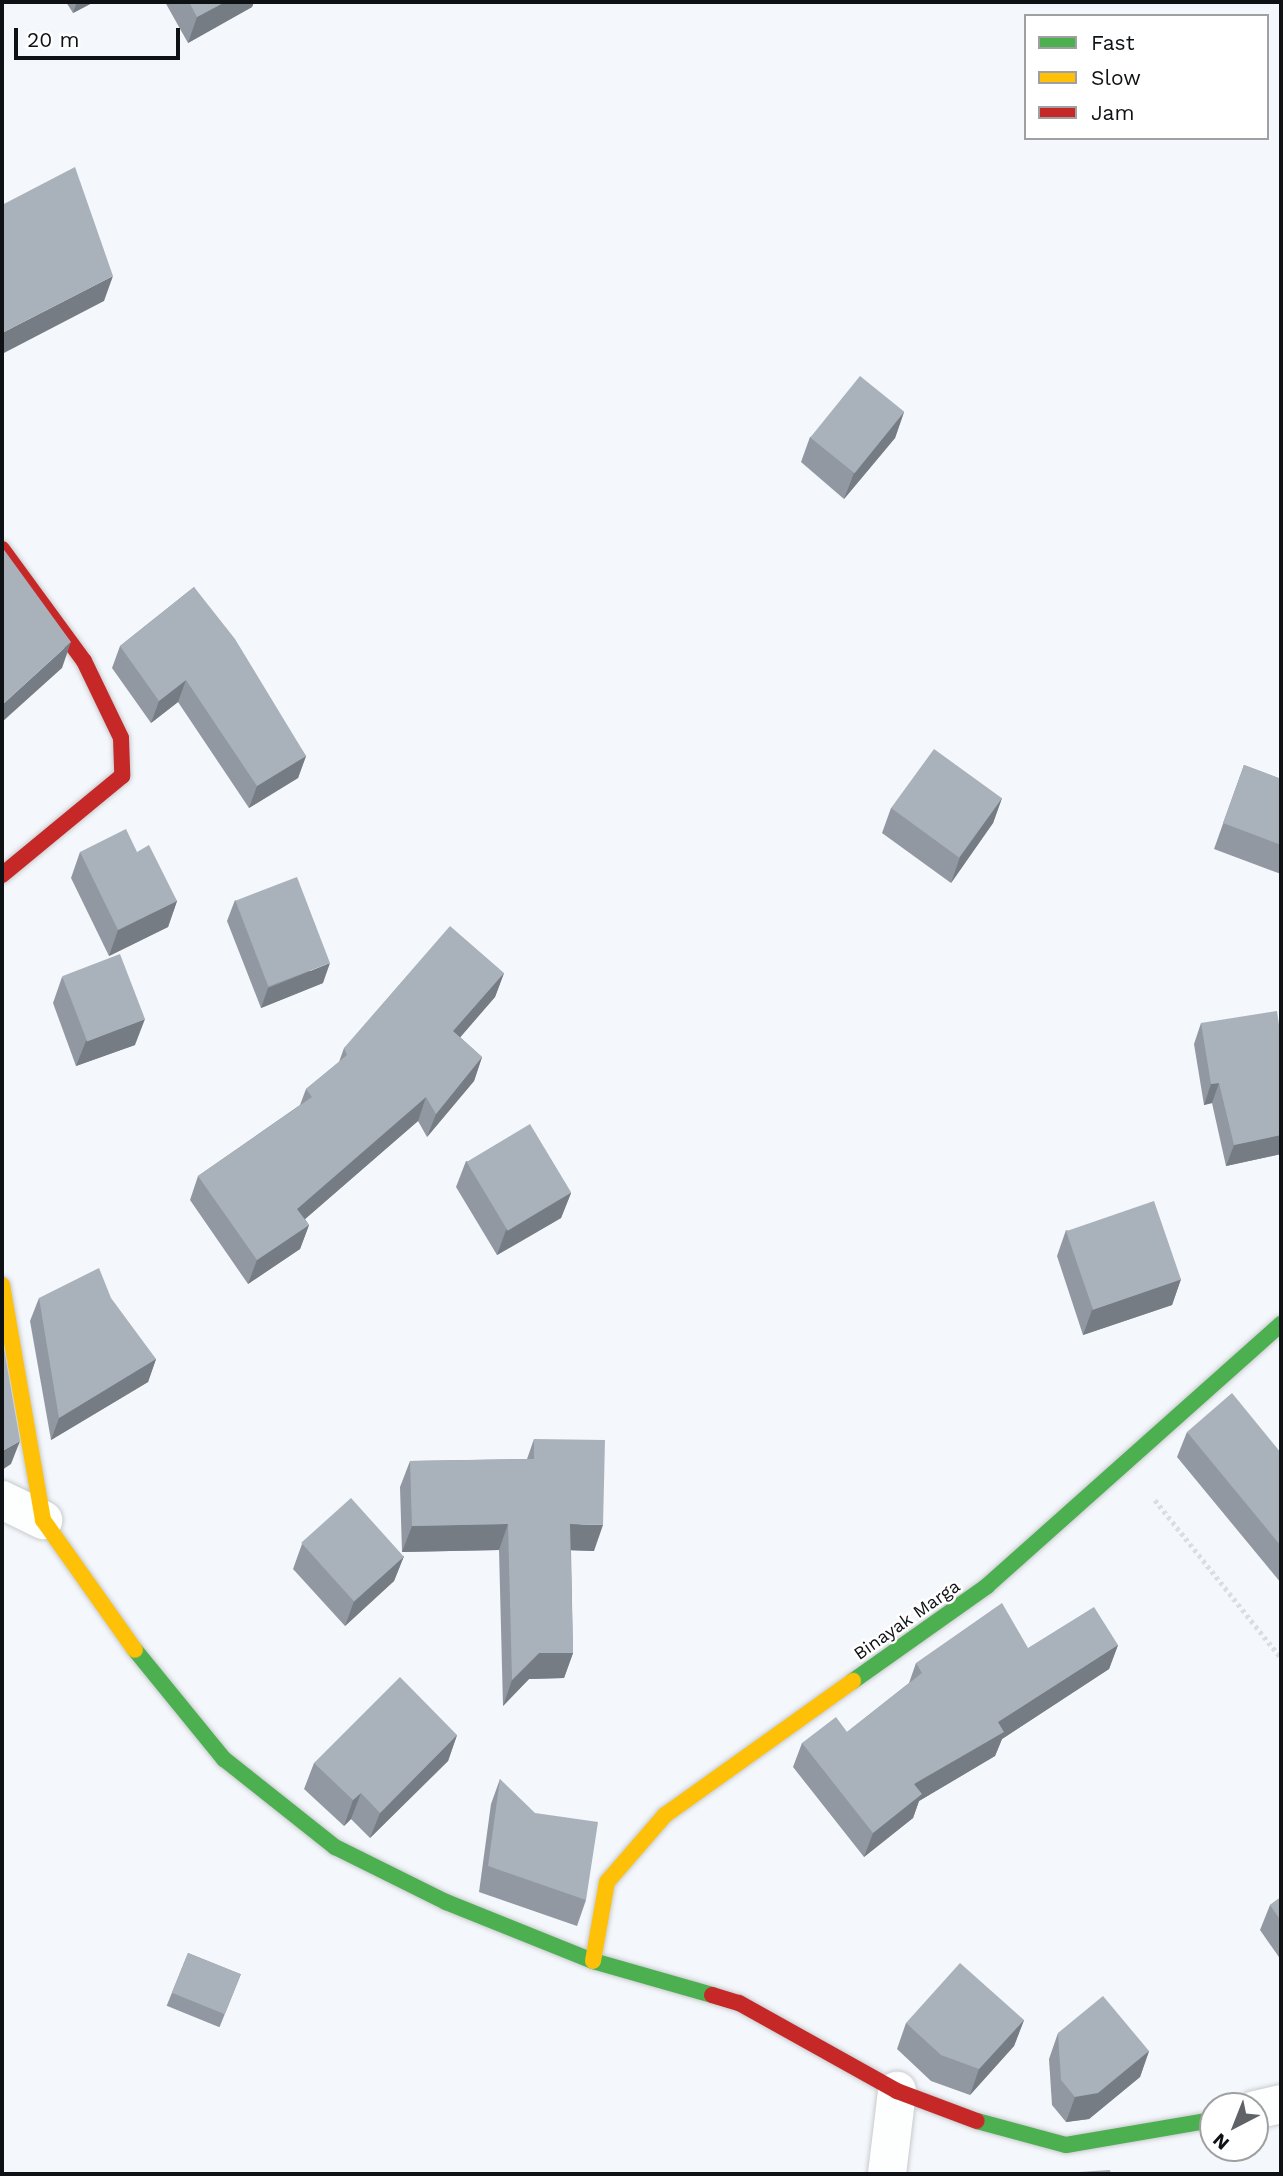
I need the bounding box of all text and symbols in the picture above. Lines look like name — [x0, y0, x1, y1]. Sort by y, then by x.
scale bar — [18, 14, 184, 58]
legend — [1024, 14, 1269, 140]
text: 20 m — [27, 27, 79, 52]
text: Fast — [1091, 30, 1135, 55]
text: Slow — [1091, 65, 1141, 90]
text: Jam — [1091, 100, 1134, 125]
street label: Binayak Marga — [850, 1575, 964, 1665]
north arrow — [1199, 2092, 1269, 2162]
text: N — [1208, 2128, 1234, 2155]

